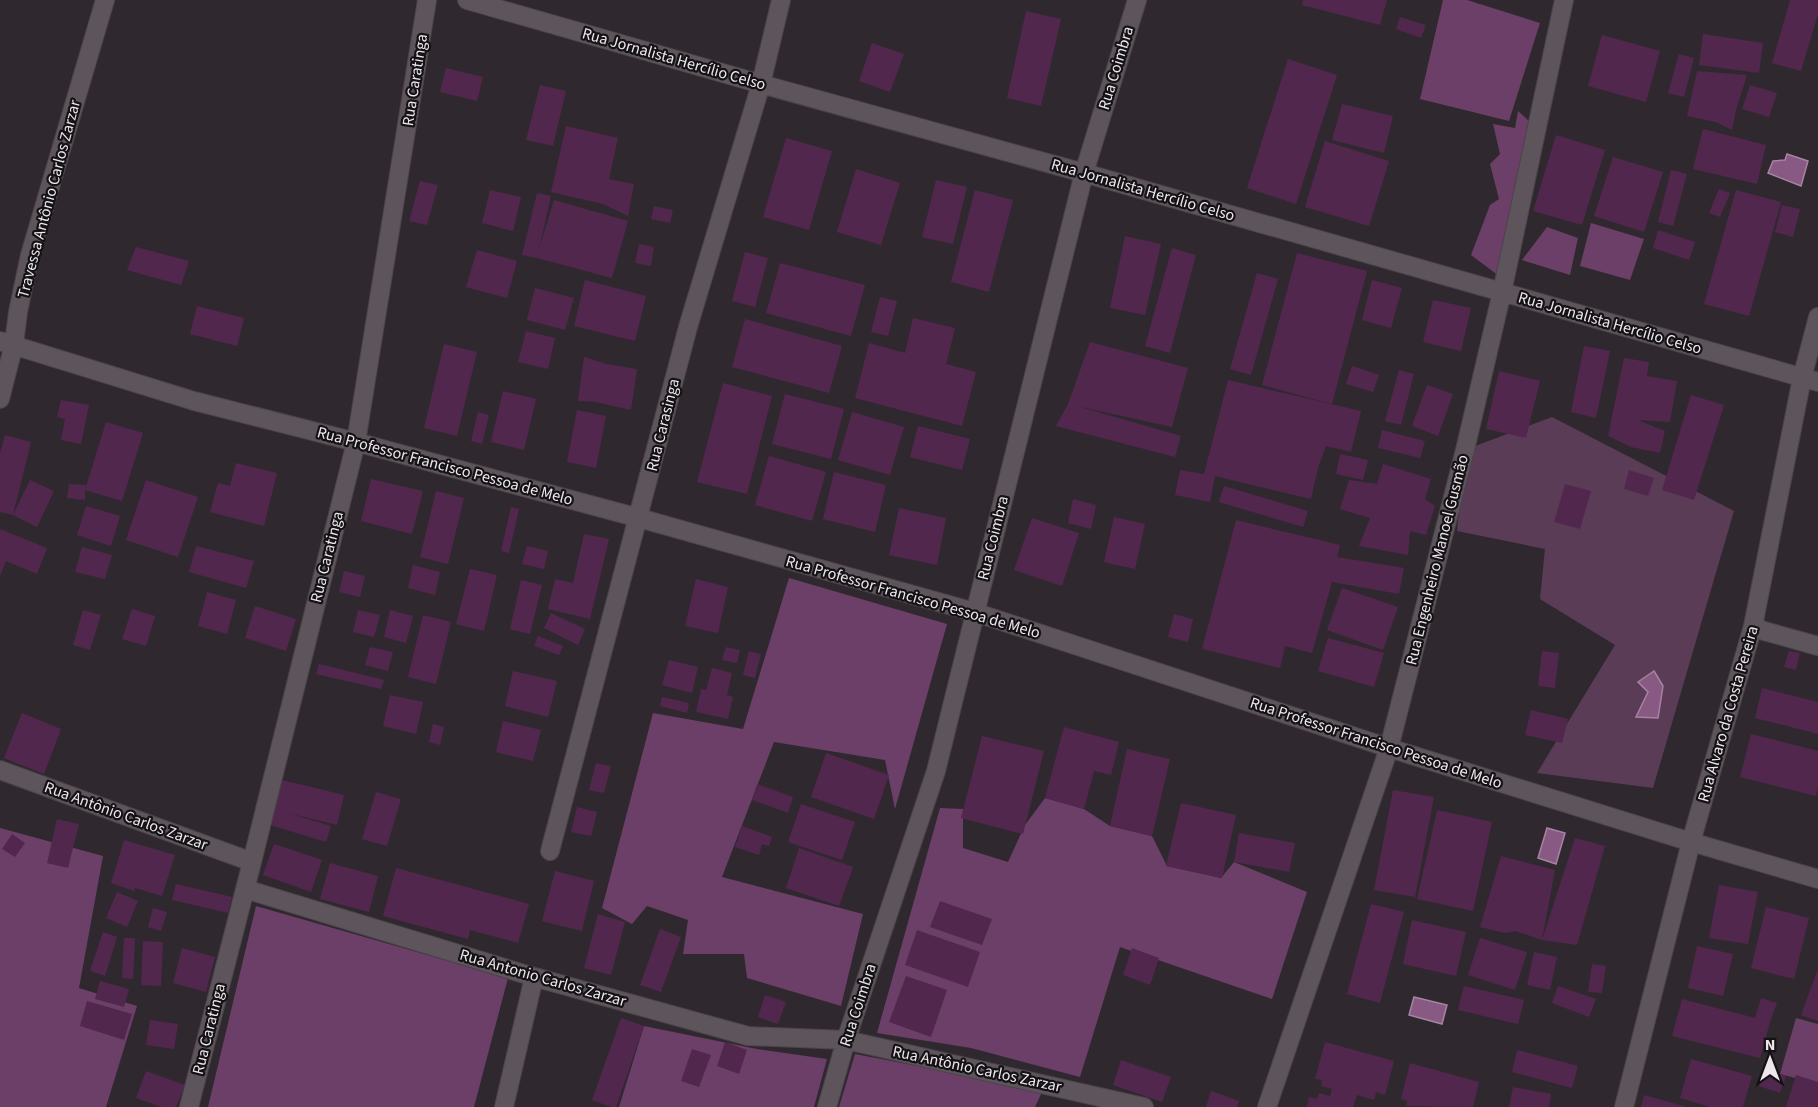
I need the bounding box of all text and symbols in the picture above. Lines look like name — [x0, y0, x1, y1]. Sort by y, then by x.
street label: Rua Jornalista Hercílio Celso — [580, 22, 768, 96]
street label: Rua Coimbra — [1093, 24, 1139, 112]
street label: Rua Caratinga — [397, 32, 433, 128]
street label: Travessa Antônio Carlos Zarzar — [12, 97, 86, 301]
street label: Rua Jornalista Hercílio Celso — [1049, 153, 1237, 227]
street label: Rua Jornalista Hercílio Celso — [1516, 286, 1704, 360]
street label: Rua Carasinga — [641, 376, 685, 474]
street label: Rua Professor Francisco Pessoa de Melo — [315, 421, 575, 511]
street label: Rua Engenheiro Manoel Gusmão — [1400, 452, 1474, 668]
street label: Rua Coimbra — [972, 494, 1014, 582]
street label: Rua Caratinga — [305, 509, 349, 605]
street label: Rua Professor Francisco Pessoa de Melo — [783, 550, 1043, 644]
street label: Rua Alvaro da Costa Pereira — [1692, 623, 1764, 805]
street label: Rua Professor Francisco Pessoa de Melo — [1247, 692, 1505, 794]
street label: Rua Antônio Carlos Zarzar — [41, 776, 211, 856]
street label: Rua Antonio Carlos Zarzar — [457, 944, 629, 1012]
street label: Rua Coimbra — [834, 961, 882, 1049]
street label: Rua Caratinga — [187, 981, 231, 1077]
north arrow — [1740, 1029, 1800, 1089]
text: N — [1765, 1034, 1775, 1056]
street label: Rua Antônio Carlos Zarzar — [890, 1040, 1064, 1098]

